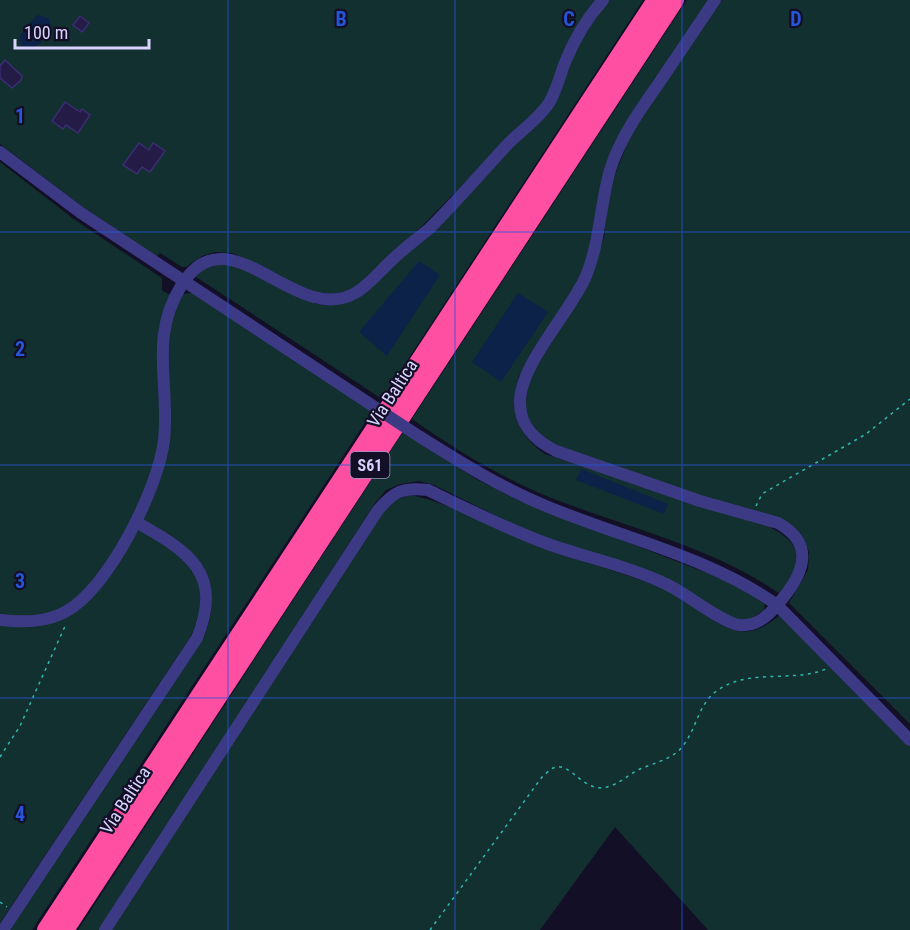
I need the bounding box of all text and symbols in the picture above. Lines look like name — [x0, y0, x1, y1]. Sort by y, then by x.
text: B — [335, 7, 347, 31]
text: C — [563, 7, 575, 31]
text: D — [790, 7, 802, 31]
scale bar — [15, 12, 148, 50]
text: 100 m — [24, 22, 68, 43]
text: 1 — [15, 104, 25, 128]
text: 2 — [15, 337, 25, 361]
street label: Via Baltica — [363, 355, 421, 431]
road number: S61 — [350, 452, 389, 478]
text: 3 — [15, 569, 25, 593]
street label: Via Baltica — [96, 762, 154, 838]
text: 4 — [15, 802, 25, 826]

